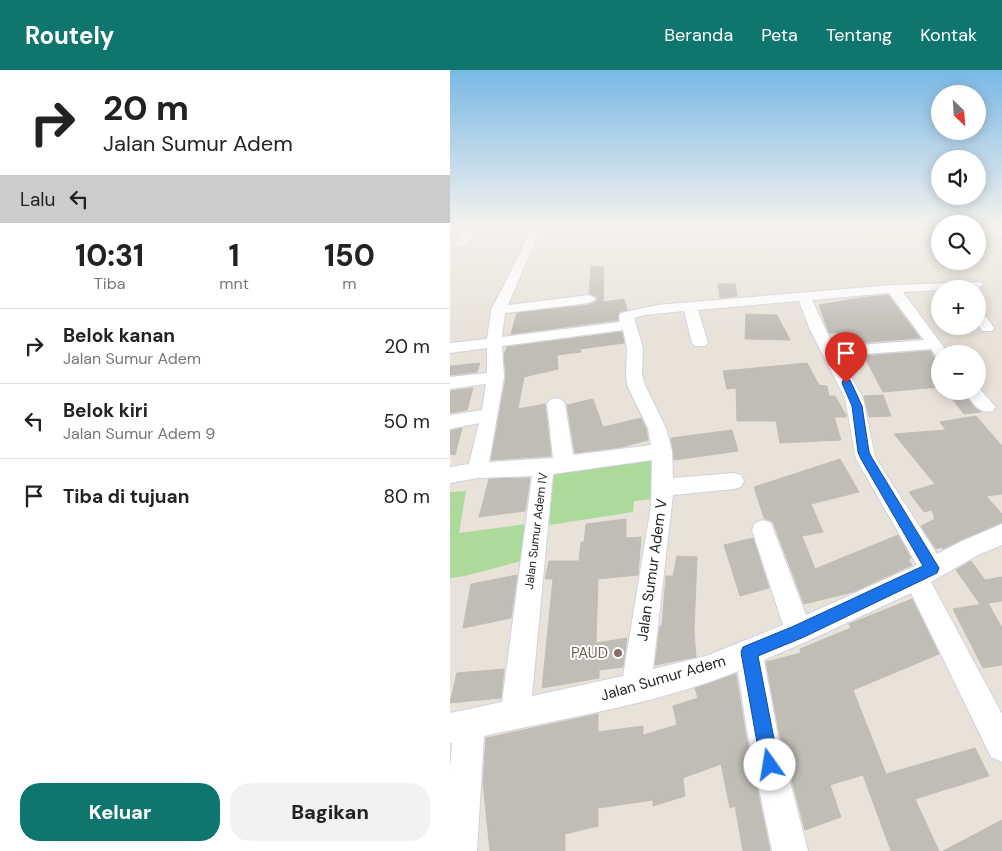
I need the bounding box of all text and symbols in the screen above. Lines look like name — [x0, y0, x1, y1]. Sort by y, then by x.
text: Routely — [25, 20, 114, 51]
text: Beranda — [664, 23, 733, 47]
text: Peta — [761, 23, 798, 47]
text: Tentang — [826, 23, 892, 47]
text: Kontak — [920, 23, 977, 47]
text: 20 m — [103, 85, 189, 131]
north arrow — [931, 85, 986, 140]
map controls — [931, 85, 986, 400]
icon: right — [20, 90, 85, 155]
text: Jalan Sumur Adem — [103, 129, 293, 158]
button: sound — [931, 150, 986, 205]
icon: left — [65, 185, 93, 213]
text: Lalu — [20, 187, 55, 212]
button: search — [931, 215, 986, 270]
text: 10:31 — [75, 236, 144, 275]
text: 1 — [229, 236, 240, 275]
text: 150 — [324, 236, 375, 275]
text: Tiba — [94, 273, 125, 294]
text: mnt — [219, 273, 249, 294]
text: m — [342, 273, 357, 294]
button: + — [931, 280, 986, 335]
text: Belok kanan — [63, 323, 175, 348]
icon: right — [20, 332, 48, 360]
pin — [825, 332, 867, 383]
text: 20 m — [384, 334, 430, 359]
icon: arrive — [832, 339, 860, 367]
button: − — [931, 345, 986, 400]
text: Jalan Sumur Adem — [63, 348, 201, 369]
text: Belok kiri — [63, 398, 148, 423]
icon: left — [20, 407, 48, 435]
text: 50 m — [383, 409, 430, 434]
text: Jalan Sumur Adem 9 — [63, 423, 215, 444]
street label: Jalan Sumur Adem IV — [521, 472, 551, 590]
icon: arrive — [20, 482, 48, 510]
text: Tiba di tujuan — [63, 484, 189, 509]
text: 80 m — [383, 484, 430, 509]
street label: Jalan Sumur Adem V — [632, 498, 672, 642]
place label: PAUD — [571, 643, 608, 663]
marker: PAUD — [612, 647, 624, 659]
street label: Jalan Sumur Adem — [598, 651, 728, 705]
position arrow — [743, 738, 795, 790]
button: Keluar — [20, 783, 220, 841]
button: Bagikan — [230, 783, 430, 841]

